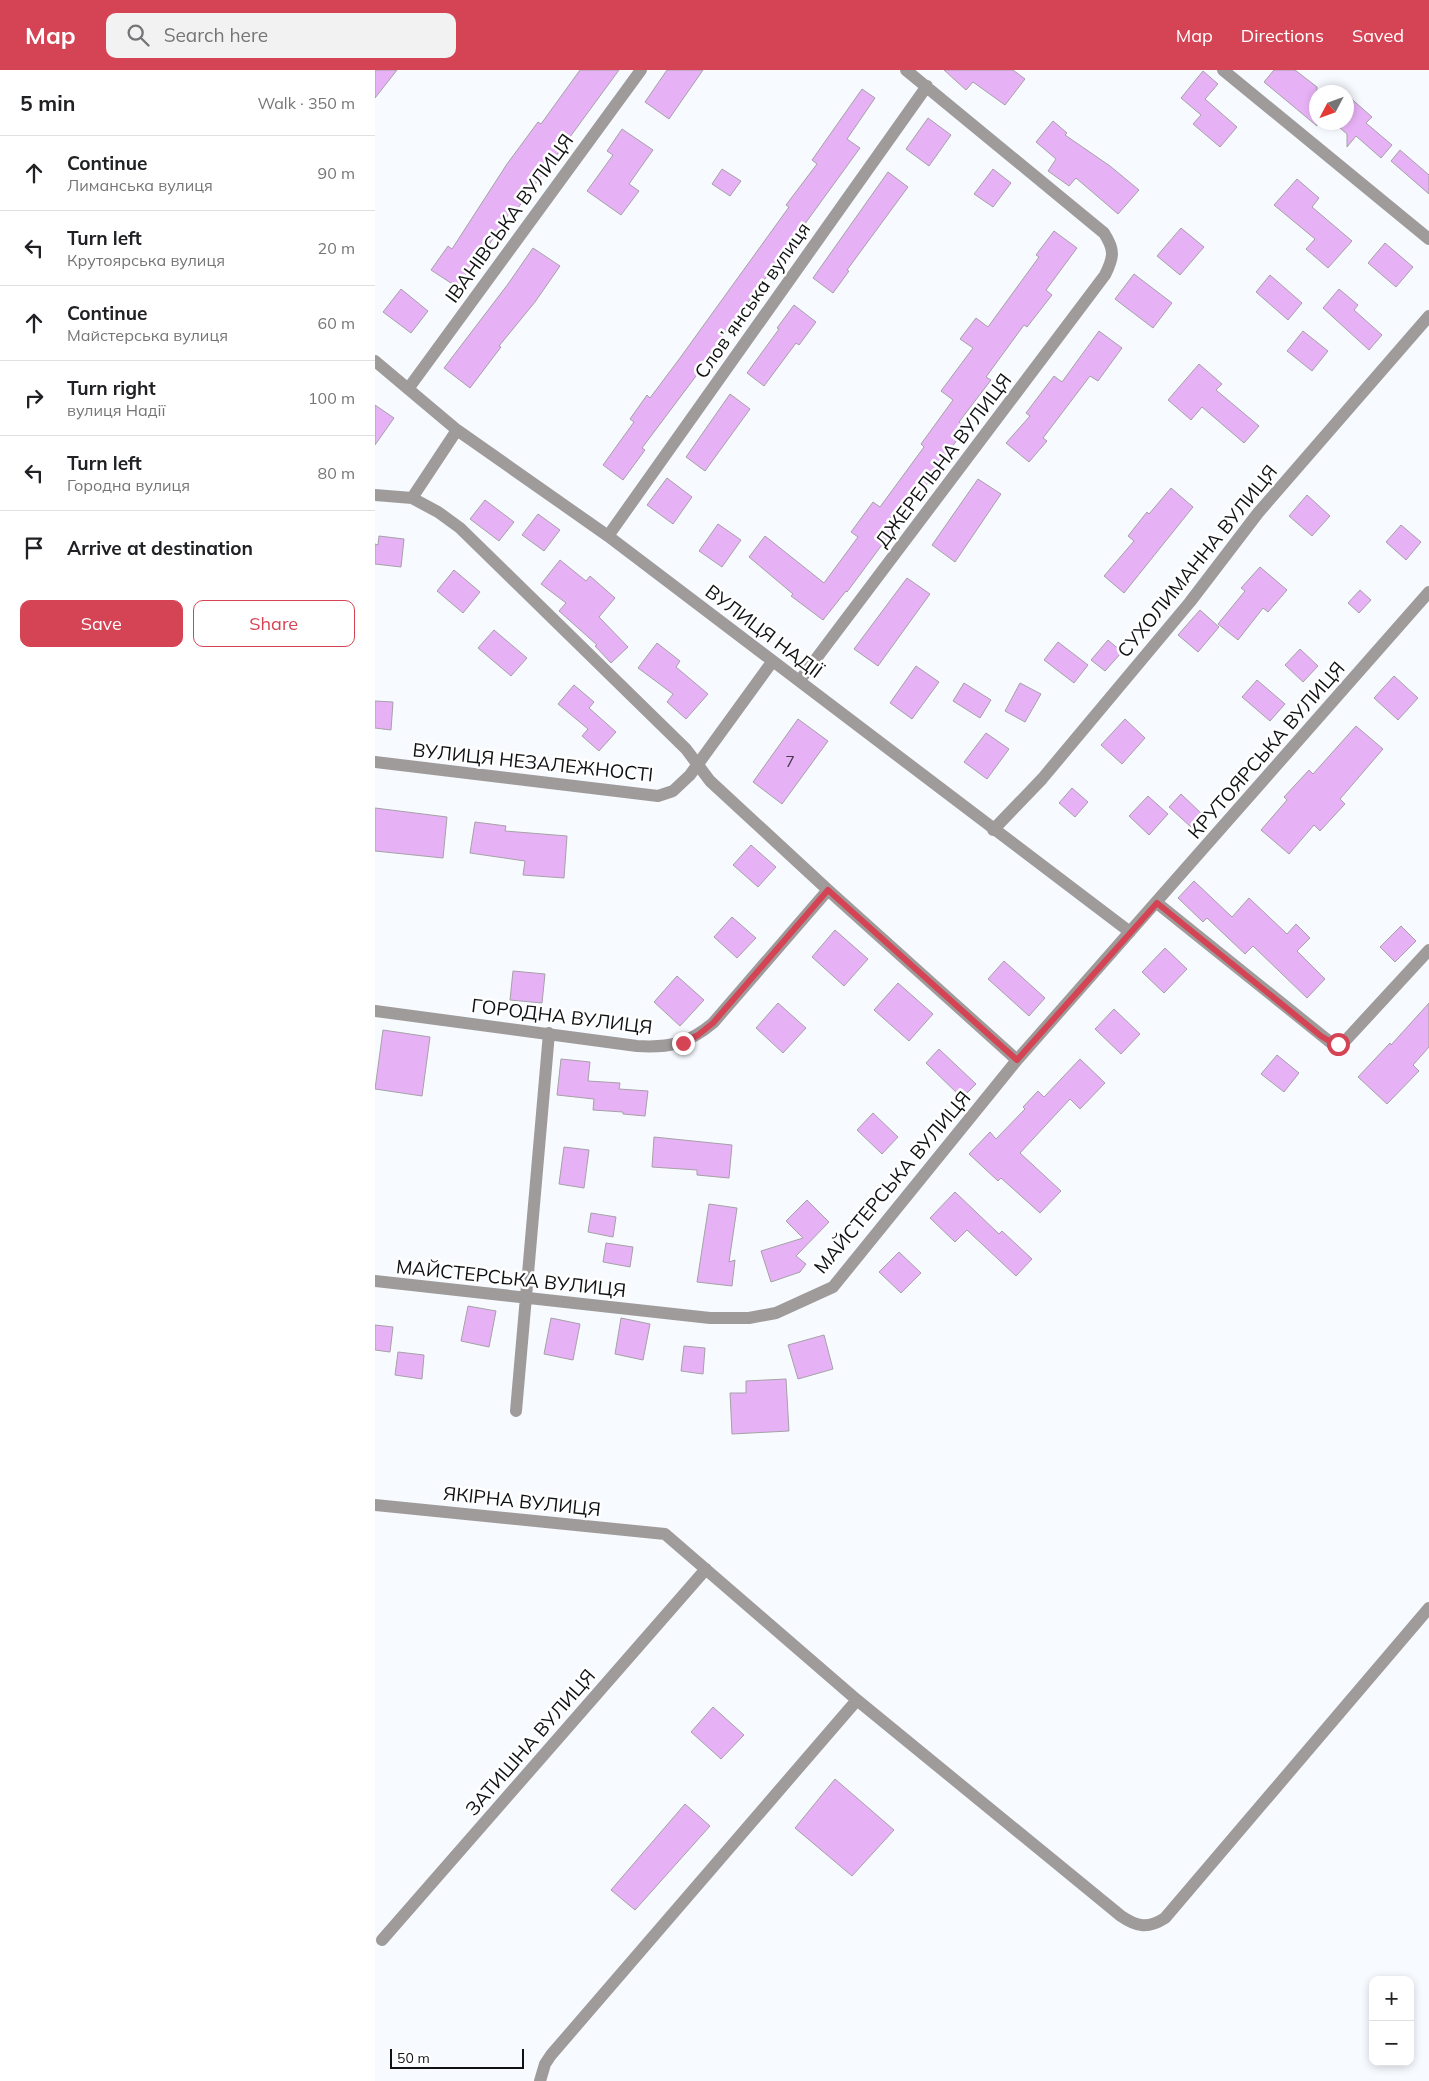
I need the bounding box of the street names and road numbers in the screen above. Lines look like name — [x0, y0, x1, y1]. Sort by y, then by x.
street label: ІВАНІВСЬКА ВУЛИЦЯ — [440, 129, 578, 307]
street label: Словʼянська вулиця — [689, 217, 815, 383]
street label: ДЖЕРЕЛЬНА ВУЛИЦЯ — [870, 368, 1016, 552]
street label: СУХОЛИМАННА ВУЛИЦЯ — [1112, 460, 1282, 662]
street label: ВУЛИЦЯ НАДІЇ — [701, 579, 827, 683]
street label: КРУТОЯРСЬКА ВУЛИЦЯ — [1182, 656, 1350, 844]
street label: ВУЛИЦЯ НЕЗАЛЕЖНОСТІ — [411, 737, 655, 787]
street label: ГОРОДНА ВУЛИЦЯ — [470, 993, 654, 1039]
street label: МАЙСТЕРСЬКА ВУЛИЦЯ — [809, 1086, 975, 1278]
street label: МАЙСТЕРСЬКА ВУЛИЦЯ — [395, 1254, 627, 1302]
street label: ЯКІРНА ВУЛИЦЯ — [442, 1481, 602, 1521]
street label: ЗАТИШНА ВУЛИЦЯ — [460, 1664, 600, 1820]

